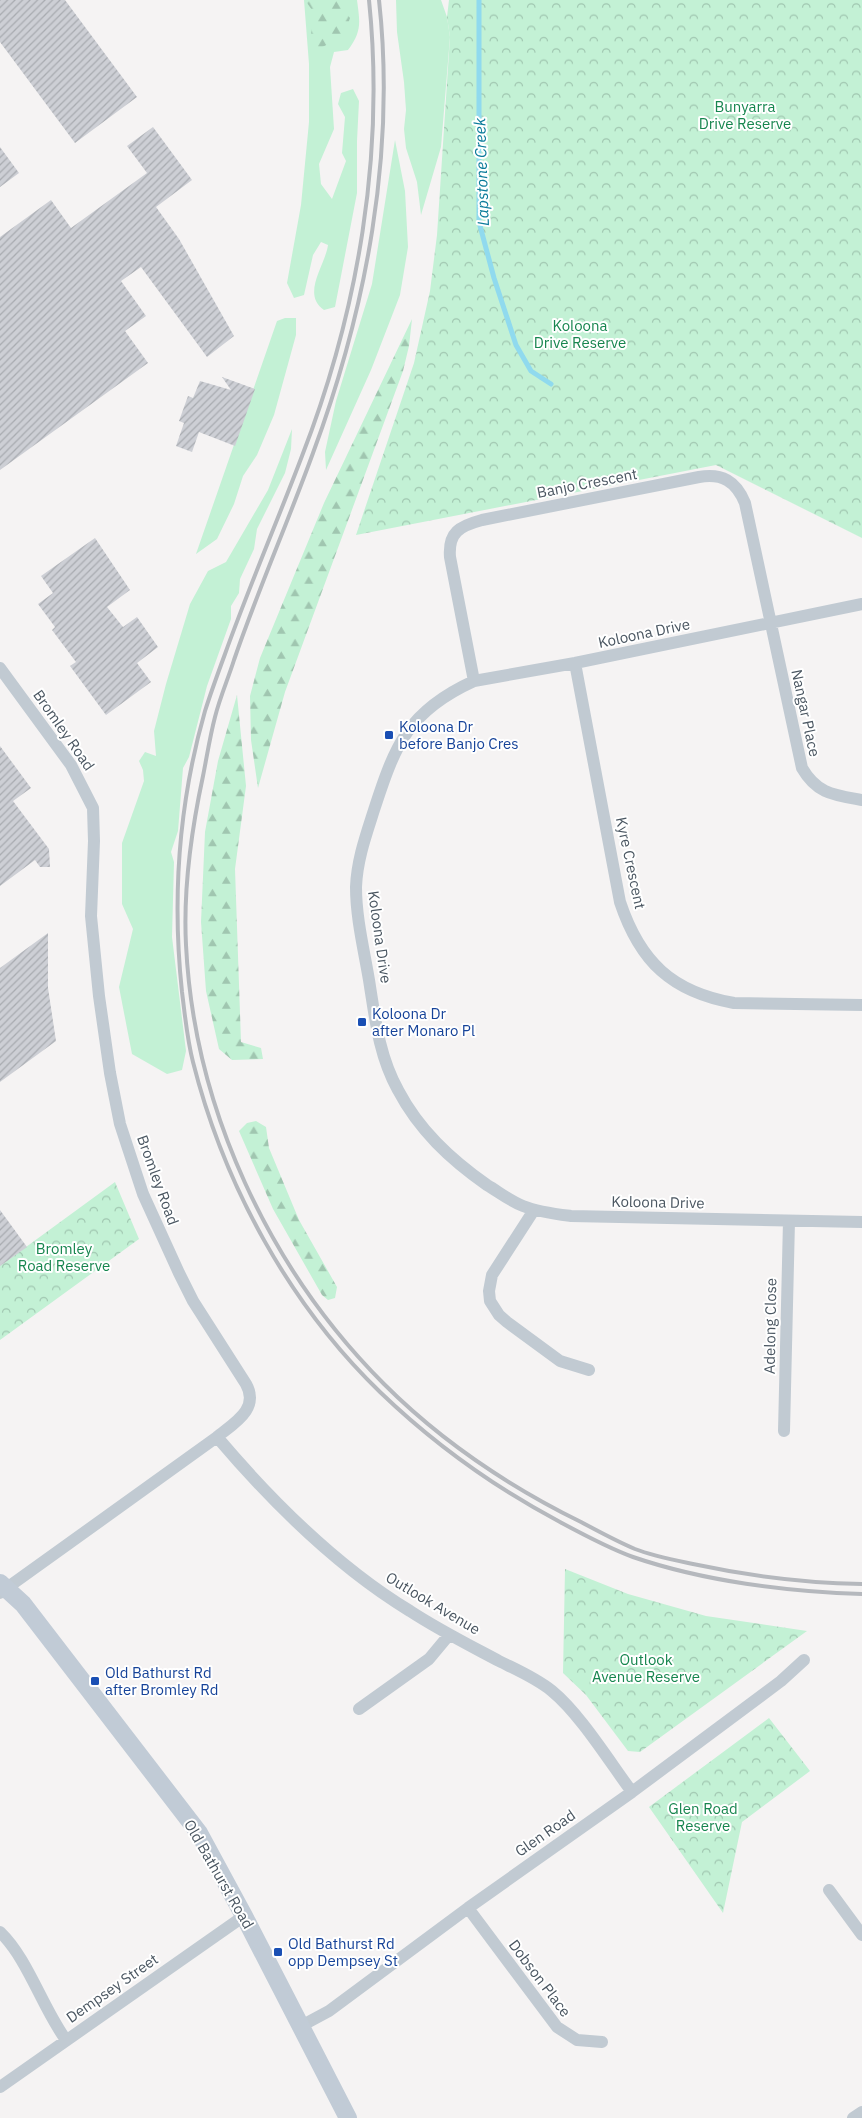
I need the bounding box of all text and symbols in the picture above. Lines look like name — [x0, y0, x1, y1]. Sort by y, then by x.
park label: Bunyarra Drive Reserve — [699, 97, 791, 133]
water label: Lapstone Creek — [469, 117, 493, 226]
park label: Koloona Drive Reserve — [534, 316, 626, 352]
street label: Banjo Crescent — [535, 464, 639, 502]
street label: Koloona Drive — [596, 614, 692, 652]
street label: Nangar Place — [787, 668, 825, 758]
street label: Bromley Road — [29, 686, 99, 774]
place label: Koloona Dr before Banjo Cres — [399, 717, 519, 753]
marker: Koloona Dr before Banjo Cres — [383, 729, 395, 741]
street label: Kyre Crescent — [612, 815, 650, 911]
street label: Koloona Drive — [364, 889, 396, 985]
place label: Koloona Dr after Monaro Pl — [372, 1004, 475, 1040]
marker: Koloona Dr after Monaro Pl — [356, 1016, 368, 1028]
street label: Bromley Road — [133, 1132, 183, 1228]
street label: Koloona Drive — [611, 1192, 705, 1212]
park label: Bromley Road Reserve — [18, 1239, 110, 1275]
street label: Adelong Close — [760, 1278, 780, 1374]
street label: Outlook Avenue — [382, 1567, 484, 1639]
park label: Outlook Avenue Reserve — [592, 1650, 700, 1686]
place label: Old Bathurst Rd after Bromley Rd — [105, 1663, 218, 1699]
marker: Old Bathurst Rd after Bromley Rd — [89, 1675, 101, 1687]
park label: Glen Road Reserve — [668, 1799, 738, 1835]
street label: Glen Road — [511, 1805, 579, 1861]
street label: Old Bathurst Road — [180, 1816, 258, 1932]
place label: Old Bathurst Rd opp Dempsey St — [288, 1934, 398, 1970]
street label: Dobson Place — [505, 1936, 575, 2020]
marker: Old Bathurst Rd opp Dempsey St — [272, 1946, 284, 1958]
street label: Dempsey Street — [62, 1949, 162, 2027]

